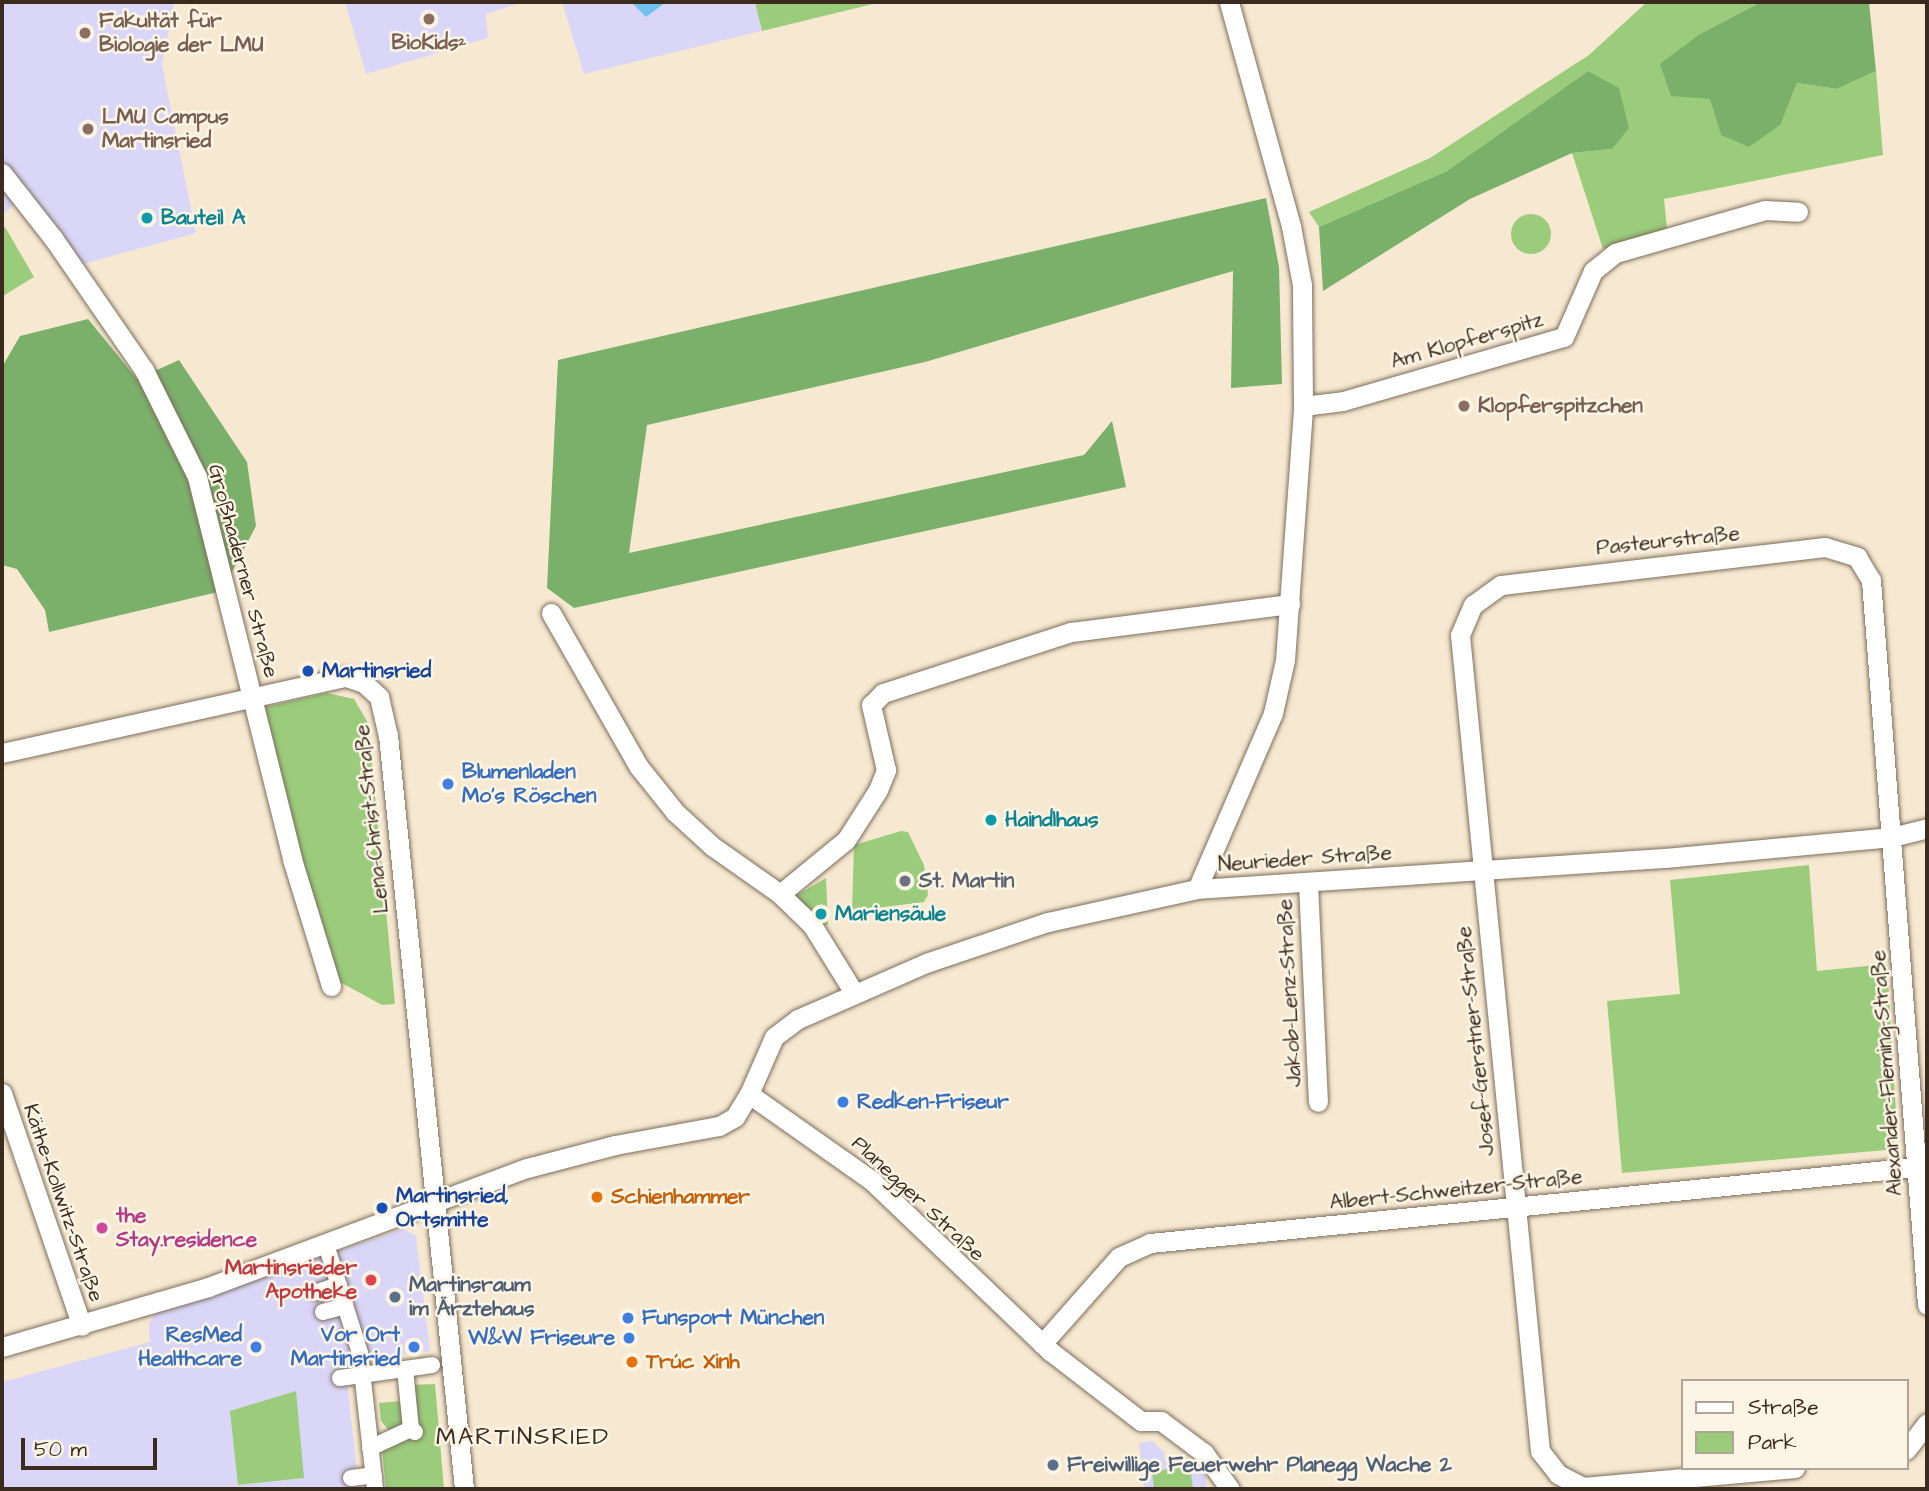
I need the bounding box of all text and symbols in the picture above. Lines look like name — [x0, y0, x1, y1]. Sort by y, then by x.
place label: Fakultät für Biologie der LMU — [99, 8, 264, 58]
marker: BioKids² — [421, 11, 437, 27]
marker: Fakultät für Biologie der LMU — [77, 25, 93, 41]
place label: BioKids² — [392, 30, 466, 56]
place label: LMU Campus Martinsried — [102, 104, 229, 154]
marker: LMU Campus Martinsried — [80, 121, 96, 137]
place label: Bauteil A — [161, 205, 245, 231]
marker: Bauteil A — [139, 210, 155, 226]
street label: Am Klopferspitz — [1388, 307, 1546, 375]
place label: Klopferspitzchen — [1478, 393, 1643, 419]
marker: Klopferspitzchen — [1456, 398, 1472, 414]
street label: Großhaderner Straße — [202, 461, 284, 681]
street label: Pasteurstraße — [1595, 521, 1741, 561]
place label: Martinsried — [322, 658, 431, 684]
marker: Martinsried — [300, 663, 316, 679]
street label: Lena-Christ-Straße — [350, 723, 394, 915]
place label: Blumenladen Mo's Röschen — [462, 759, 596, 809]
marker: Blumenladen Mo's Röschen — [440, 776, 456, 792]
place label: Haindlhaus — [1005, 807, 1098, 833]
marker: Haindlhaus — [983, 812, 999, 828]
street label: Neurieder Straße — [1217, 840, 1393, 878]
place label: St. Martin — [919, 868, 1014, 894]
marker: St. Martin — [897, 873, 913, 889]
street label: Jakob-Lenz-Straße — [1272, 898, 1308, 1088]
place label: Mariensäule — [835, 901, 946, 927]
marker: Mariensäule — [813, 906, 829, 922]
street label: Josef-Gerstner-Straße — [1451, 925, 1501, 1157]
street label: Alexander-Fleming-Straße — [1866, 949, 1908, 1197]
place label: Redken-Friseur — [857, 1089, 1009, 1115]
marker: Redken-Friseur — [835, 1094, 851, 1110]
street label: Käthe-Kollwitz-Straße — [17, 1101, 109, 1305]
street label: Planegger Straße — [846, 1131, 990, 1267]
street label: Albert-Schweitzer-Straße — [1328, 1164, 1584, 1216]
place label: Martinsried, Ortsmitte — [396, 1183, 509, 1233]
place label: Schienhammer — [611, 1184, 750, 1210]
marker: Schienhammer — [589, 1189, 605, 1205]
marker: Martinsried, Ortsmitte — [374, 1200, 390, 1216]
place label: the Stay.residence — [116, 1203, 257, 1253]
marker: the Stay.residence — [94, 1220, 110, 1236]
place label: Martinsrieder Apotheke — [225, 1255, 357, 1305]
marker: Martinsrieder Apotheke — [363, 1272, 379, 1288]
place label: Martinsraum im Ärztehaus — [409, 1272, 535, 1322]
marker: Martinsraum im Ärztehaus — [387, 1289, 403, 1305]
place label: Funsport München — [642, 1305, 824, 1331]
marker: Funsport München — [620, 1310, 636, 1326]
place label: ResMed Healthcare — [138, 1322, 242, 1372]
place label: Vor Ort Martinsried — [291, 1322, 400, 1372]
place label: W&W Friseure — [468, 1325, 615, 1351]
marker: W&W Friseure — [621, 1330, 637, 1346]
marker: ResMed Healthcare — [248, 1339, 264, 1355]
marker: Vor Ort Martinsried — [406, 1339, 422, 1355]
place label: Trúc Xinh — [646, 1349, 740, 1375]
marker: Trúc Xinh — [624, 1354, 640, 1370]
legend — [1680, 1379, 1908, 1470]
text: Straße — [1748, 1393, 1819, 1422]
scale bar — [24, 1424, 161, 1468]
district label: MARTINSRIED — [437, 1424, 609, 1452]
text: Park — [1748, 1428, 1797, 1457]
text: 50 m — [34, 1435, 87, 1464]
place label: Freiwillige Feuerwehr Planegg Wache 2 — [1067, 1452, 1452, 1478]
marker: Freiwillige Feuerwehr Planegg Wache 2 — [1045, 1457, 1061, 1473]

